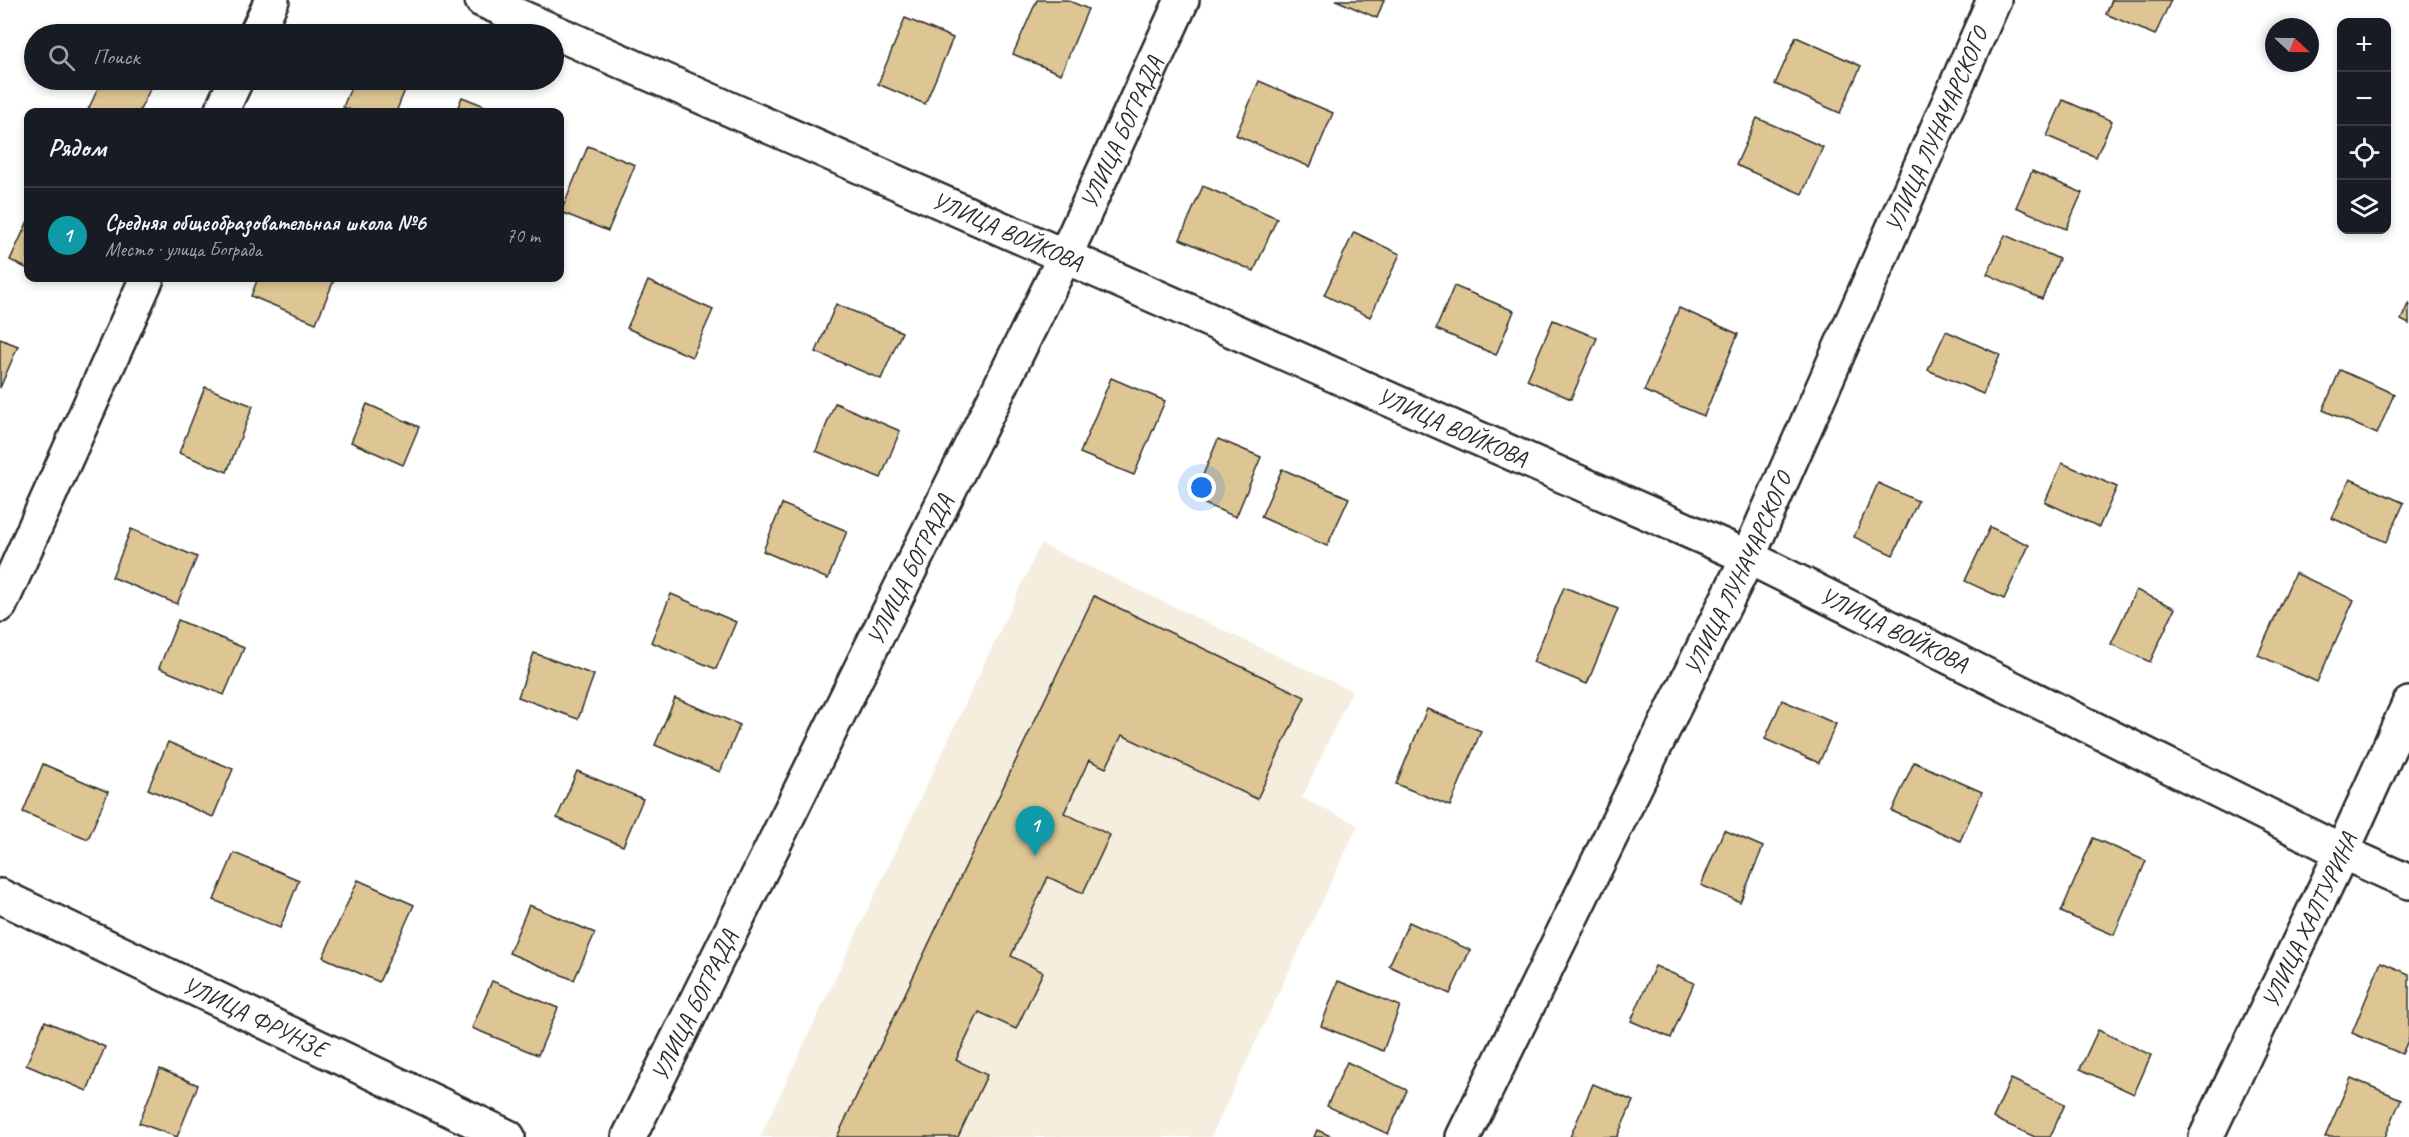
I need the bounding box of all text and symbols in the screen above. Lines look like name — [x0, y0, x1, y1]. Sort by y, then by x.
north arrow — [2265, 18, 2319, 72]
map controls — [2337, 18, 2391, 234]
button: + — [2337, 18, 2391, 72]
street label: УЛИЦА ЛУНАЧАРСКОГО — [1878, 21, 1996, 237]
search box — [24, 24, 564, 90]
icon: search — [45, 41, 78, 74]
text: Поиск — [93, 43, 139, 71]
street label: УЛИЦА БОГРАДА — [1074, 51, 1170, 213]
button: − — [2337, 72, 2391, 126]
button: locate — [2337, 126, 2391, 180]
text: Рядом — [48, 131, 106, 164]
button: layers — [2337, 180, 2391, 234]
street label: УЛИЦА ВОЙКОВА — [928, 185, 1088, 278]
text: Средняя общеобразовательная школа №6 — [105, 209, 426, 237]
text: 1 — [63, 223, 72, 248]
text: 70 m — [506, 223, 540, 248]
text: Место · улица Бограда — [105, 237, 262, 262]
street label: УЛИЦА ВОЙКОВА — [1372, 381, 1533, 473]
street label: УЛИЦА ЛУНАЧАРСКОГО — [1677, 466, 1799, 680]
your location — [1187, 473, 1216, 502]
street label: УЛИЦА БОГРАДА — [860, 489, 960, 650]
street label: УЛИЦА ВОЙКОВА — [1815, 580, 1974, 679]
pin: 1 — [1016, 806, 1054, 856]
street label: УЛИЦА ХАЛТУРИНА — [2255, 827, 2364, 1013]
street label: УЛИЦА БОГРАДА — [644, 924, 744, 1086]
street label: УЛИЦА ФРУНЗЕ — [178, 970, 334, 1065]

